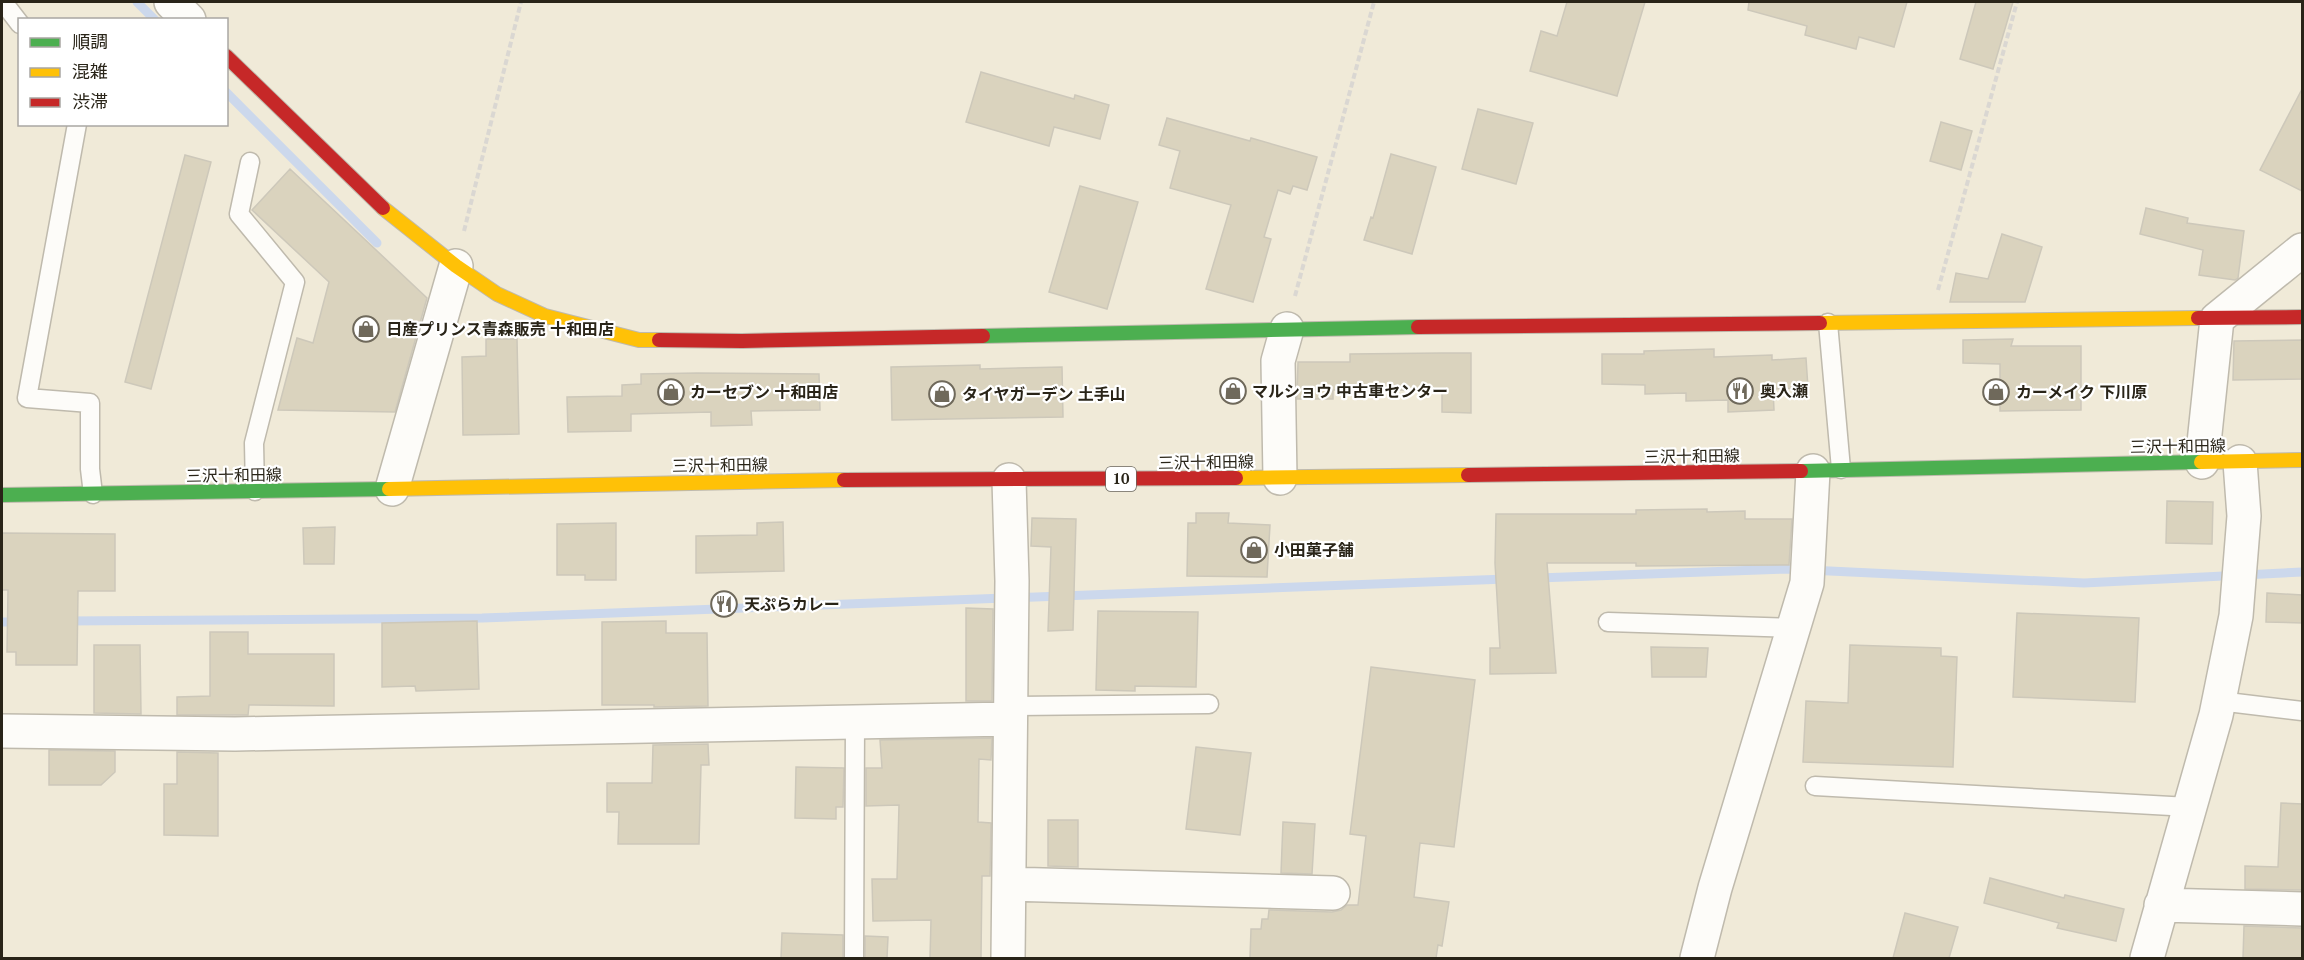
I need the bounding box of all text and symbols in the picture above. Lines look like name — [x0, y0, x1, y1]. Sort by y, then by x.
legend — [18, 18, 228, 126]
text: 順調 — [72, 29, 108, 53]
text: 混雑 — [72, 59, 108, 83]
text: 渋滞 — [72, 89, 108, 113]
shop icon: 日産プリンス青森販売 十和田店 — [351, 314, 381, 344]
place label: 日産プリンス青森販売 十和田店 — [386, 318, 614, 340]
shop icon: マルショウ 中古車センター — [1218, 376, 1248, 406]
restaurant icon: 奥入瀬 — [1725, 376, 1755, 406]
shop icon: カーセブン 十和田店 — [656, 377, 686, 407]
shop icon: カーメイク 下川原 — [1981, 377, 2011, 407]
shop icon: タイヤガーデン 土手山 — [927, 379, 957, 409]
place label: マルショウ 中古車センター — [1252, 380, 1448, 402]
place label: 奥入瀬 — [1760, 380, 1808, 402]
place label: カーセブン 十和田店 — [690, 381, 838, 403]
place label: カーメイク 下川原 — [2016, 381, 2147, 403]
place label: タイヤガーデン 土手山 — [962, 383, 1126, 405]
street label: 三沢十和田線 — [2130, 434, 2226, 458]
street label: 三沢十和田線 — [1644, 444, 1740, 468]
street label: 三沢十和田線 — [1158, 450, 1254, 474]
street label: 三沢十和田線 — [672, 453, 768, 477]
street label: 三沢十和田線 — [186, 463, 282, 487]
road number: 10 — [1106, 467, 1136, 491]
shop icon: 小田菓子舗 — [1239, 535, 1269, 565]
place label: 小田菓子舗 — [1274, 539, 1354, 561]
restaurant icon: 天ぷらカレー — [709, 589, 739, 619]
place label: 天ぷらカレー — [744, 593, 840, 615]

